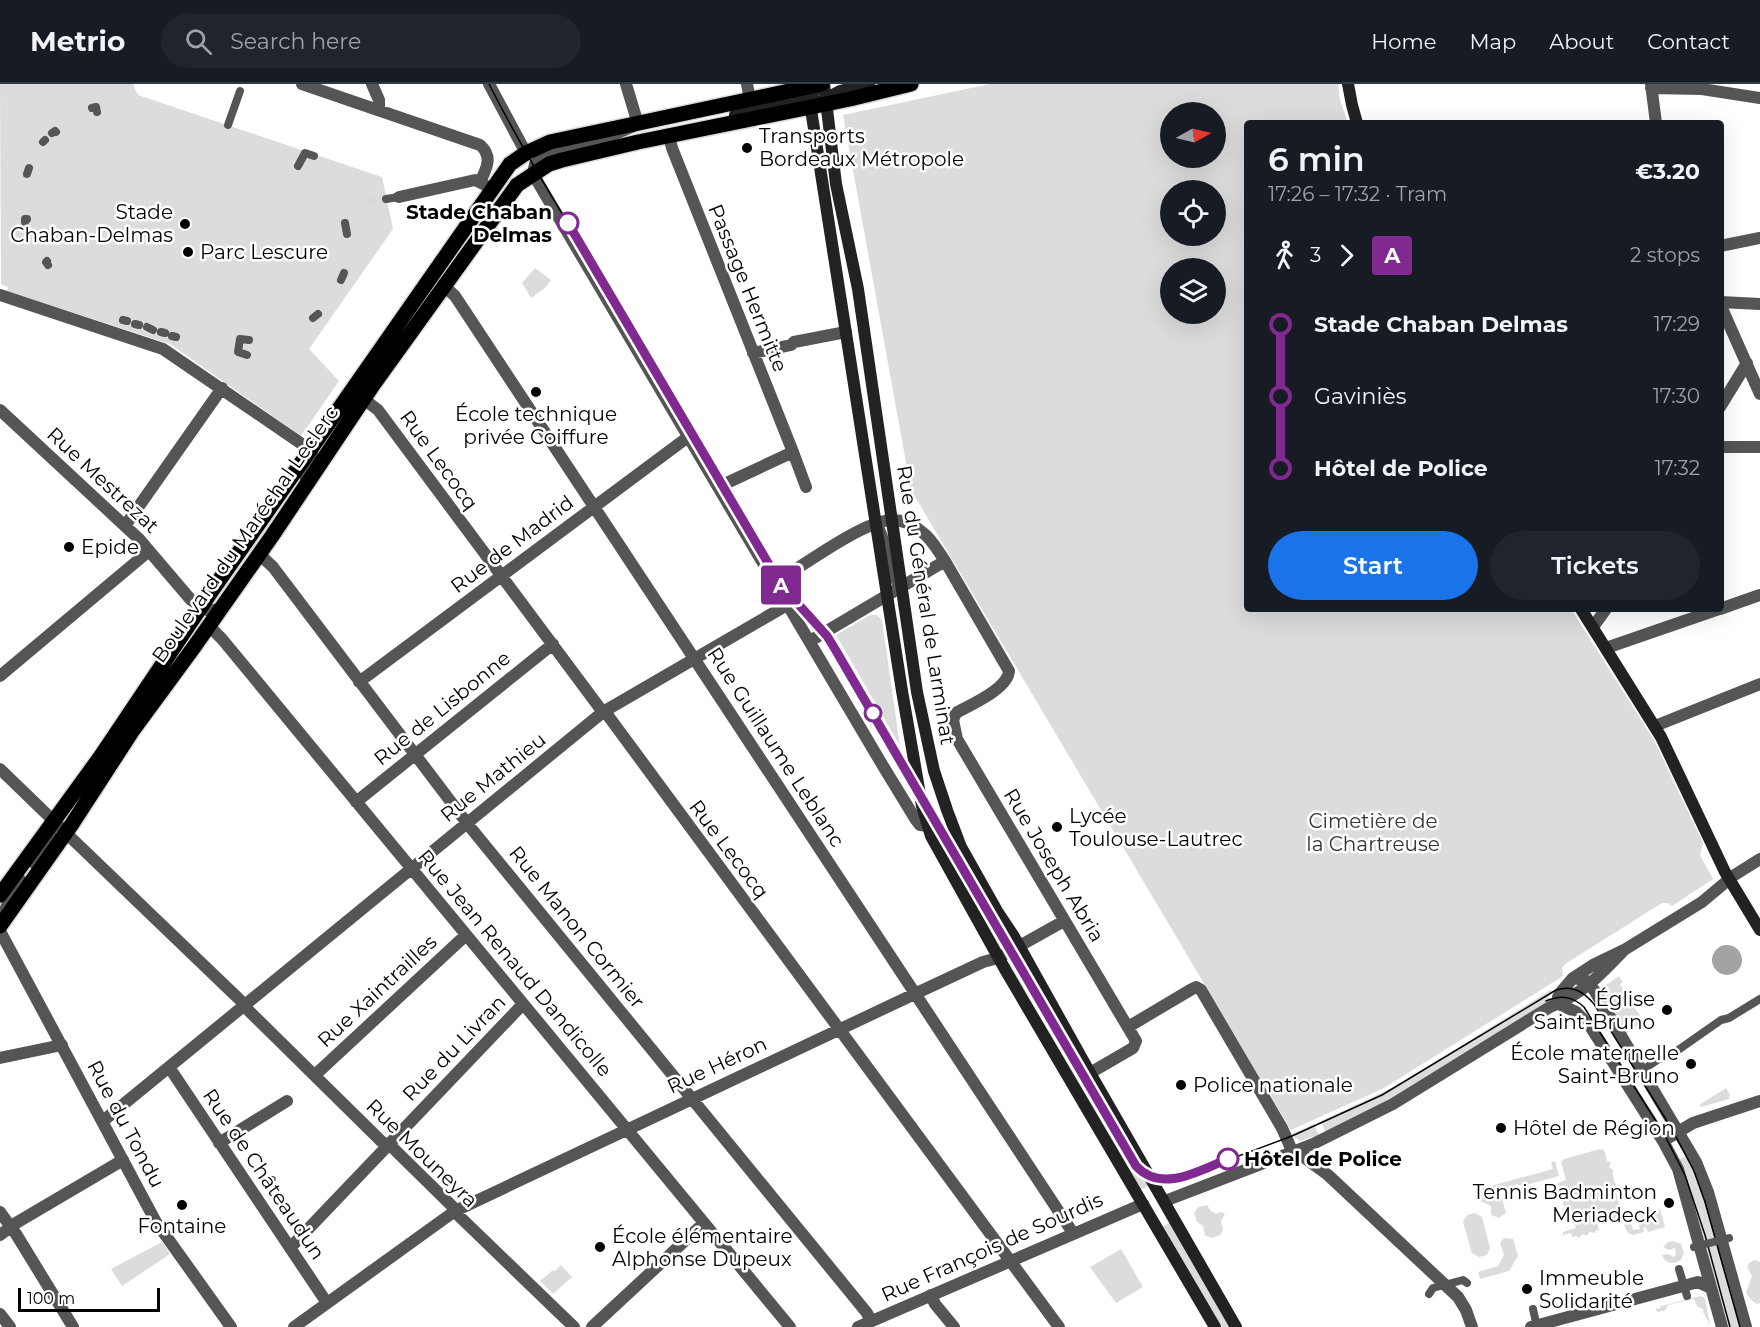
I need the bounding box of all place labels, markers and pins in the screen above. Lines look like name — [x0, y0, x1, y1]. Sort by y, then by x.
place label: Transports Bordeaux Métropole — [759, 124, 964, 171]
marker: Transports Bordeaux Métropole — [740, 141, 754, 155]
place label: Stade Chaban-Delmas — [10, 200, 173, 247]
place label: Stade Chaban Delmas — [406, 200, 552, 247]
marker: Stade Chaban Delmas — [557, 212, 579, 234]
marker: Stade Chaban-Delmas — [178, 217, 192, 231]
place label: Parc Lescure — [200, 240, 328, 264]
marker: Parc Lescure — [181, 245, 195, 259]
marker: École technique privée Coiffure — [529, 385, 543, 399]
place label: École technique privée Coiffure — [455, 402, 617, 449]
place label: Epide — [81, 535, 139, 559]
marker: Epide — [62, 540, 76, 554]
unlabelled marker — [864, 704, 882, 722]
place label: Lycée Toulouse-Lautrec — [1069, 804, 1243, 851]
marker: Lycée Toulouse-Lautrec — [1050, 820, 1064, 834]
place label: Église Saint-Bruno — [1534, 987, 1655, 1034]
marker: Église Saint-Bruno — [1660, 1003, 1674, 1017]
place label: École maternelle Saint-Bruno — [1510, 1041, 1679, 1088]
marker: École maternelle Saint-Bruno — [1684, 1057, 1698, 1071]
place label: Police nationale — [1193, 1073, 1353, 1097]
marker: Police nationale — [1174, 1078, 1188, 1092]
place label: Hôtel de Région — [1513, 1116, 1675, 1140]
marker: Hôtel de Région — [1494, 1121, 1508, 1135]
place label: Hôtel de Police — [1244, 1147, 1402, 1171]
marker: Hôtel de Police — [1217, 1148, 1239, 1170]
place label: Tennis Badminton Meriadeck — [1473, 1180, 1657, 1227]
marker: Tennis Badminton Meriadeck — [1662, 1196, 1676, 1210]
marker: Fontaine — [175, 1198, 189, 1212]
place label: Fontaine — [138, 1214, 226, 1238]
place label: École élémentaire Alphonse Dupeux — [612, 1224, 793, 1271]
marker: École élémentaire Alphonse Dupeux — [593, 1240, 607, 1254]
place label: Immeuble Solidarité — [1539, 1266, 1644, 1313]
marker: Immeuble Solidarité — [1520, 1282, 1534, 1296]

